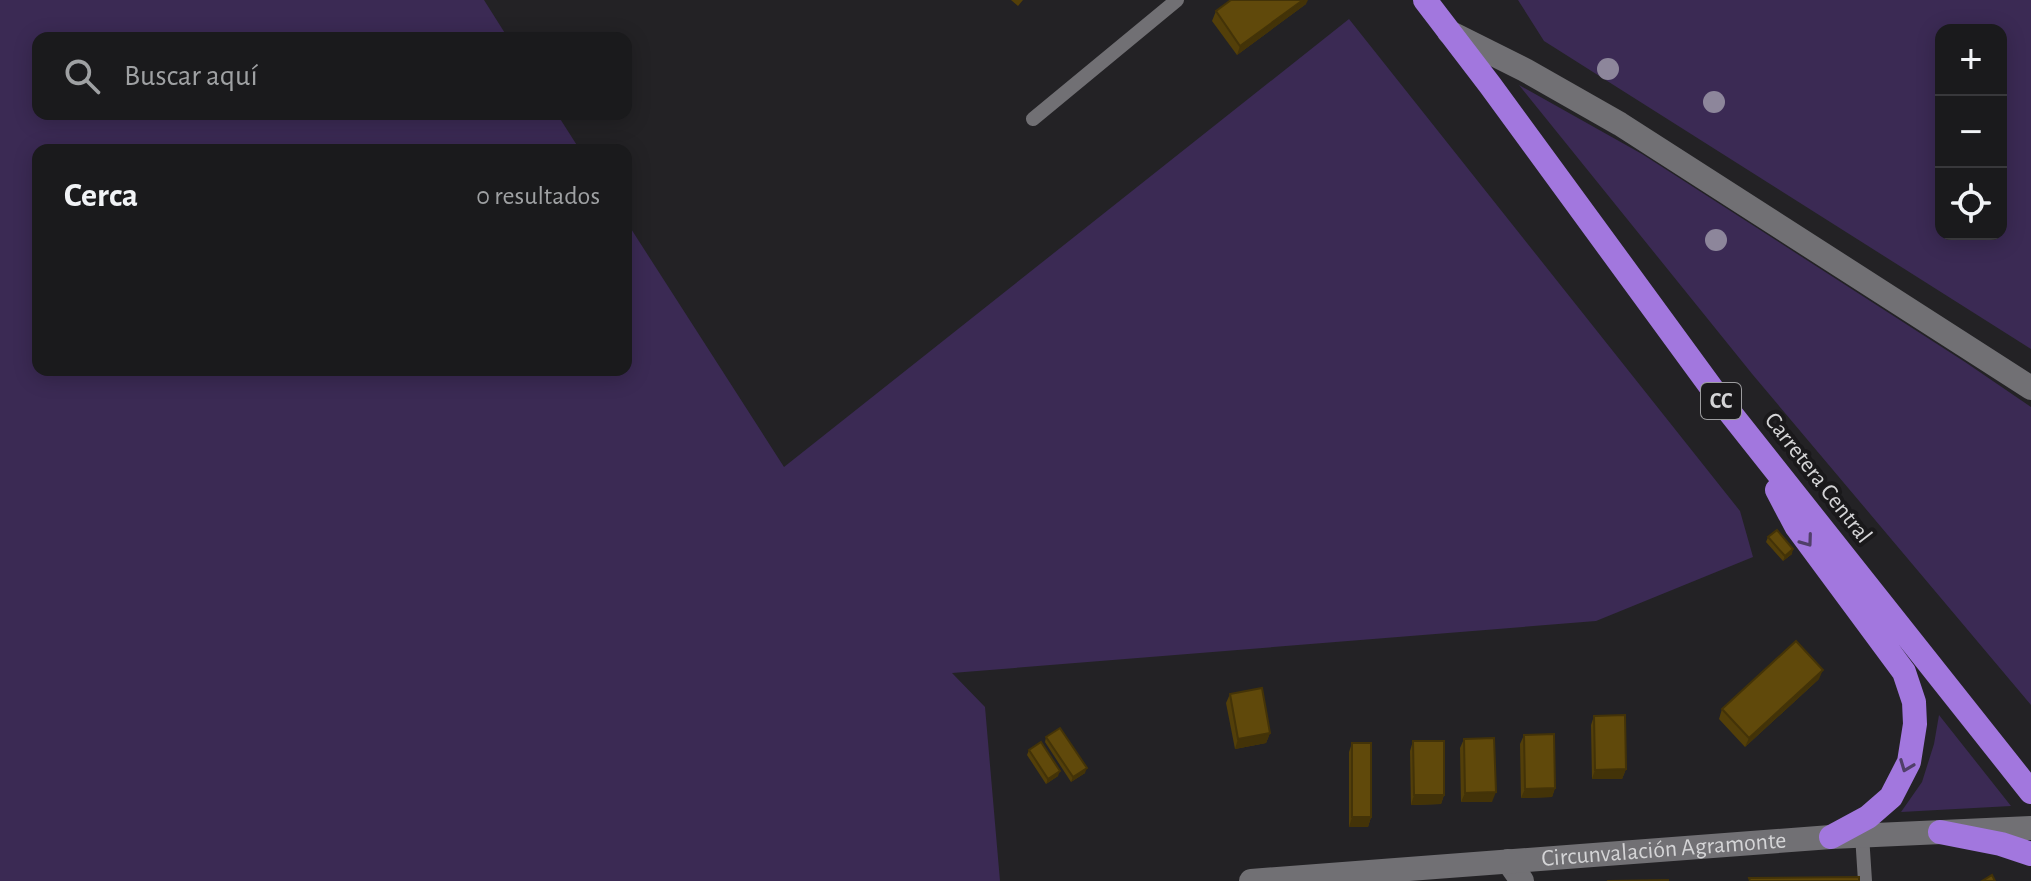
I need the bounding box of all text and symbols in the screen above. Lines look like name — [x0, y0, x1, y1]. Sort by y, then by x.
map controls — [1935, 24, 2007, 240]
button: + — [1935, 24, 2007, 96]
search box — [32, 32, 632, 120]
icon: search — [60, 54, 104, 98]
text: Buscar aquí — [124, 61, 258, 91]
button: − — [1935, 96, 2007, 168]
button: locate — [1935, 168, 2007, 240]
text: Cerca — [64, 179, 138, 213]
text: 0 resultados — [476, 183, 600, 209]
road number: CC — [1701, 383, 1741, 419]
street label: Carretera Central — [1760, 408, 1876, 548]
one-way arrow — [1798, 532, 1812, 547]
one-way arrow — [1899, 758, 1916, 772]
street label: Circunvalación Agramonte — [1540, 828, 1787, 871]

